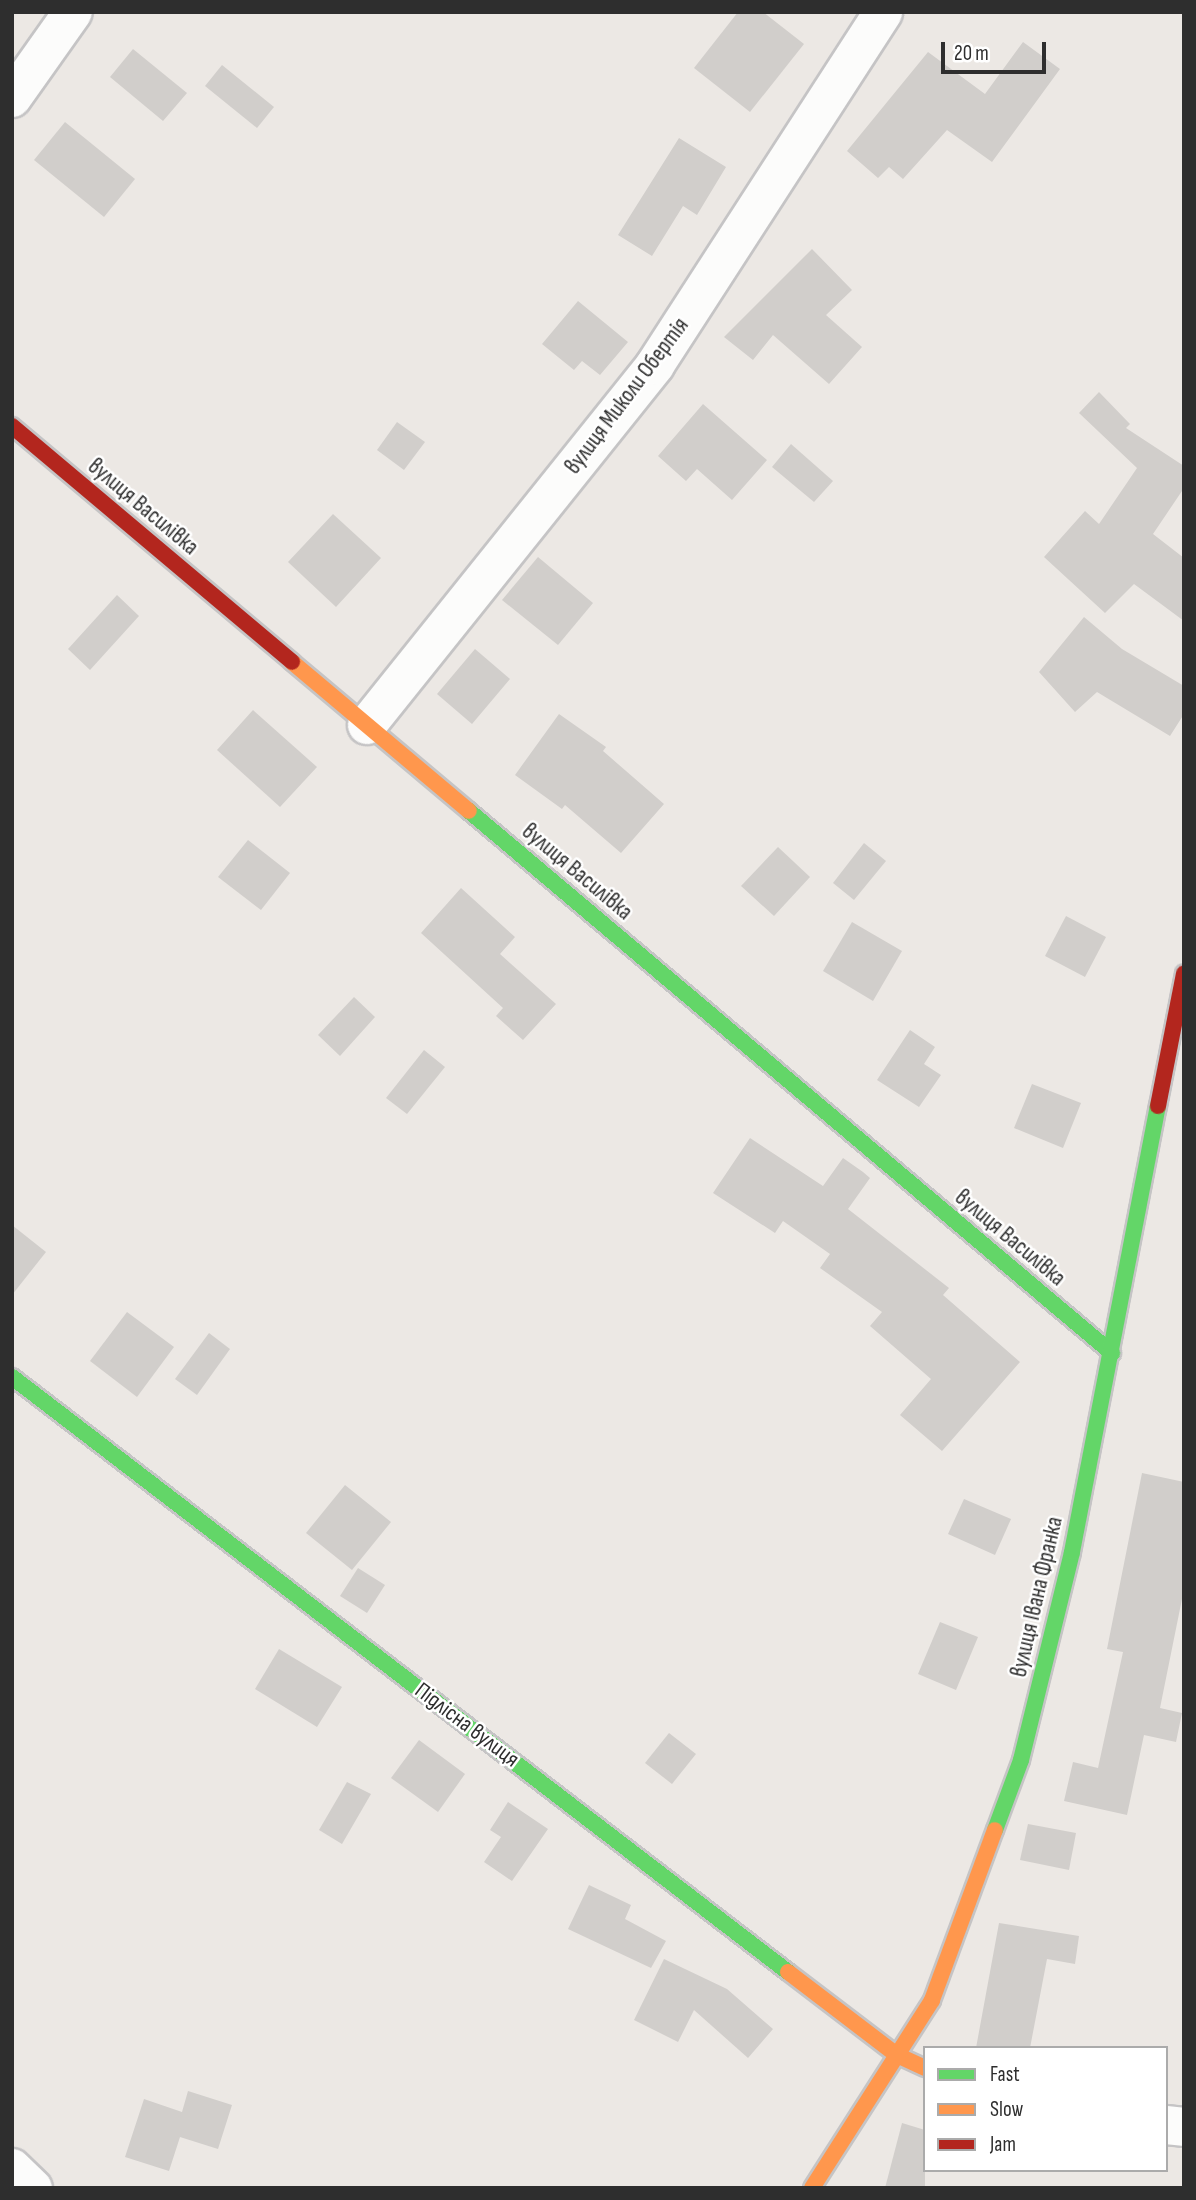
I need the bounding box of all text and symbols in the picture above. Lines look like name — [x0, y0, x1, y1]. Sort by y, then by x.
scale bar — [944, 28, 1049, 72]
text: 20 m — [954, 41, 989, 66]
street label: вулиця Миколи Обертія — [559, 312, 695, 480]
street label: вулиця Василівка — [82, 453, 204, 561]
street label: вулиця Василівка — [516, 818, 638, 926]
street label: вулиця Василівка — [949, 1184, 1071, 1292]
street label: вулиця Івана Франка — [1005, 1514, 1069, 1680]
street label: Підлісна вулиця — [409, 1677, 525, 1773]
legend — [923, 2046, 1168, 2172]
text: Fast — [990, 2062, 1020, 2087]
text: Slow — [990, 2097, 1023, 2122]
text: Jam — [990, 2132, 1016, 2157]

